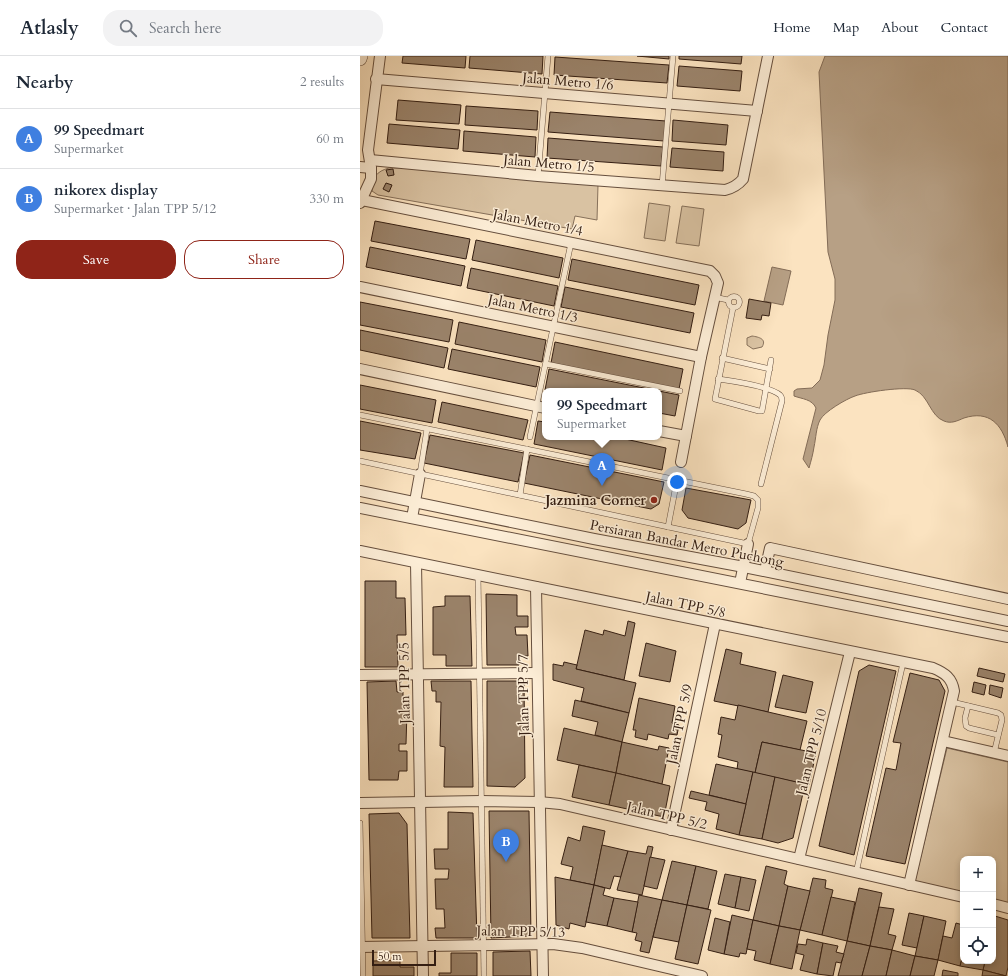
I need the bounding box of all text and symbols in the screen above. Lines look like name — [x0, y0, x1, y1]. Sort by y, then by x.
search box — [103, 10, 383, 46]
text: Atlasly — [20, 15, 79, 41]
icon: search — [117, 17, 139, 39]
text: Search here — [149, 18, 222, 38]
text: Home — [773, 18, 811, 37]
text: Map — [833, 18, 859, 37]
text: About — [881, 18, 918, 37]
text: Contact — [940, 18, 988, 37]
street label: Jalan Metro 1/6 — [520, 68, 614, 95]
text: Nearby — [16, 71, 73, 94]
text: 2 results — [300, 73, 344, 91]
text: 99 Speedmart — [54, 120, 144, 140]
text: A — [24, 130, 34, 148]
text: 60 m — [316, 130, 344, 148]
text: Supermarket — [54, 140, 124, 158]
street label: Jalan Metro 1/5 — [501, 150, 595, 177]
text: nikorex display — [54, 180, 158, 200]
text: B — [24, 190, 34, 208]
text: 330 m — [310, 190, 344, 208]
text: Supermarket · Jalan TPP 5/12 — [54, 200, 216, 218]
street label: Jalan Metro 1/4 — [489, 204, 585, 241]
button: Save — [16, 240, 176, 279]
button: Share — [184, 240, 344, 279]
street label: Jalan Metro 1/3 — [484, 289, 580, 327]
popup — [542, 388, 662, 440]
text: 99 Speedmart — [557, 395, 647, 415]
text: Supermarket — [557, 415, 626, 433]
pin: A — [589, 453, 615, 486]
your location — [667, 472, 687, 492]
place label: Jazmina Corner — [543, 491, 646, 510]
marker: Jazmina Corner — [649, 495, 659, 505]
street label: Persiaran Bandar Metro Puchong — [588, 515, 786, 572]
street label: Jalan TPP 5/8 — [642, 586, 728, 622]
street label: Jalan TPP 5/5 — [394, 642, 415, 726]
street label: Jalan TPP 5/7 — [513, 654, 534, 738]
street label: Jalan TPP 5/9 — [661, 682, 697, 768]
street label: Jalan TPP 5/10 — [791, 707, 831, 799]
street label: Jalan TPP 5/2 — [623, 797, 709, 834]
pin: B — [493, 829, 519, 862]
map controls — [960, 856, 996, 964]
button: + — [960, 856, 996, 892]
button: − — [960, 892, 996, 928]
street label: Jalan TPP 5/13 — [474, 921, 566, 942]
button: locate — [960, 928, 996, 964]
scale bar — [372, 948, 436, 967]
text: 50 m — [378, 949, 402, 964]

